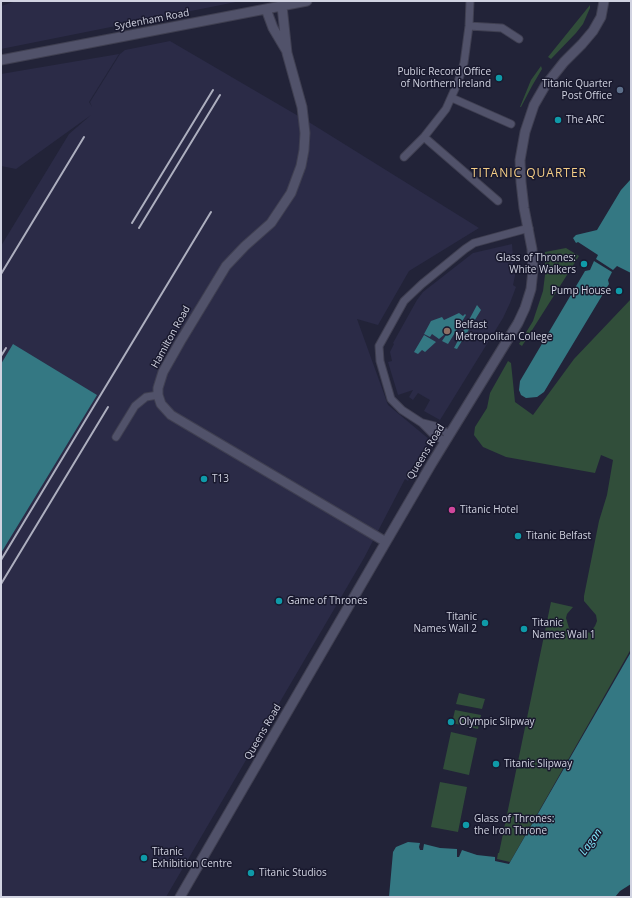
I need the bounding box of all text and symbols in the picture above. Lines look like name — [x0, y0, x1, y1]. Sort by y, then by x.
street label: Sydenham Road — [114, 7, 190, 33]
place label: Public Record Office of Northern Ireland — [397, 66, 491, 90]
marker: Public Record Office of Northern Ireland — [494, 73, 504, 83]
place label: Titanic Quarter Post Office — [542, 78, 612, 102]
marker: Titanic Quarter Post Office — [615, 85, 625, 95]
place label: The ARC — [566, 114, 605, 126]
marker: The ARC — [553, 115, 563, 125]
district label: TITANIC QUARTER — [471, 167, 587, 181]
place label: Glass of Thrones: White Walkers — [496, 252, 576, 276]
marker: Glass of Thrones: White Walkers — [579, 259, 589, 269]
place label: Pump House — [551, 285, 611, 297]
marker: Pump House — [614, 286, 624, 296]
street label: Hamilton Road — [149, 304, 193, 370]
place label: Belfast Metropolitan College — [455, 319, 552, 342]
marker: Belfast Metropolitan College — [442, 326, 452, 336]
street label: Queens Road — [405, 422, 447, 482]
place label: T13 — [212, 473, 229, 485]
marker: T13 — [199, 474, 209, 484]
place label: Titanic Hotel — [460, 504, 518, 516]
marker: Titanic Hotel — [447, 505, 457, 515]
place label: Titanic Belfast — [526, 530, 591, 542]
marker: Titanic Belfast — [513, 531, 523, 541]
place label: Game of Thrones — [287, 595, 368, 607]
marker: Game of Thrones — [274, 596, 284, 606]
place label: Titanic Names Wall 2 — [414, 611, 477, 634]
place label: Titanic Names Wall 1 — [532, 617, 595, 640]
marker: Titanic Names Wall 2 — [480, 618, 490, 628]
marker: Titanic Names Wall 1 — [519, 624, 529, 634]
street label: Queens Road — [242, 702, 284, 762]
place label: Olympic Slipway — [459, 716, 535, 728]
marker: Olympic Slipway — [446, 717, 456, 727]
place label: Titanic Slipway — [504, 758, 572, 770]
marker: Titanic Slipway — [491, 759, 501, 769]
place label: Glass of Thrones: the Iron Throne — [474, 813, 554, 836]
marker: Glass of Thrones: the Iron Throne — [461, 820, 471, 830]
water label: Lagan — [577, 826, 605, 858]
place label: Titanic Exhibition Centre — [152, 846, 232, 870]
marker: Titanic Exhibition Centre — [139, 853, 149, 863]
place label: Titanic Studios — [259, 867, 327, 879]
marker: Titanic Studios — [246, 868, 256, 878]

